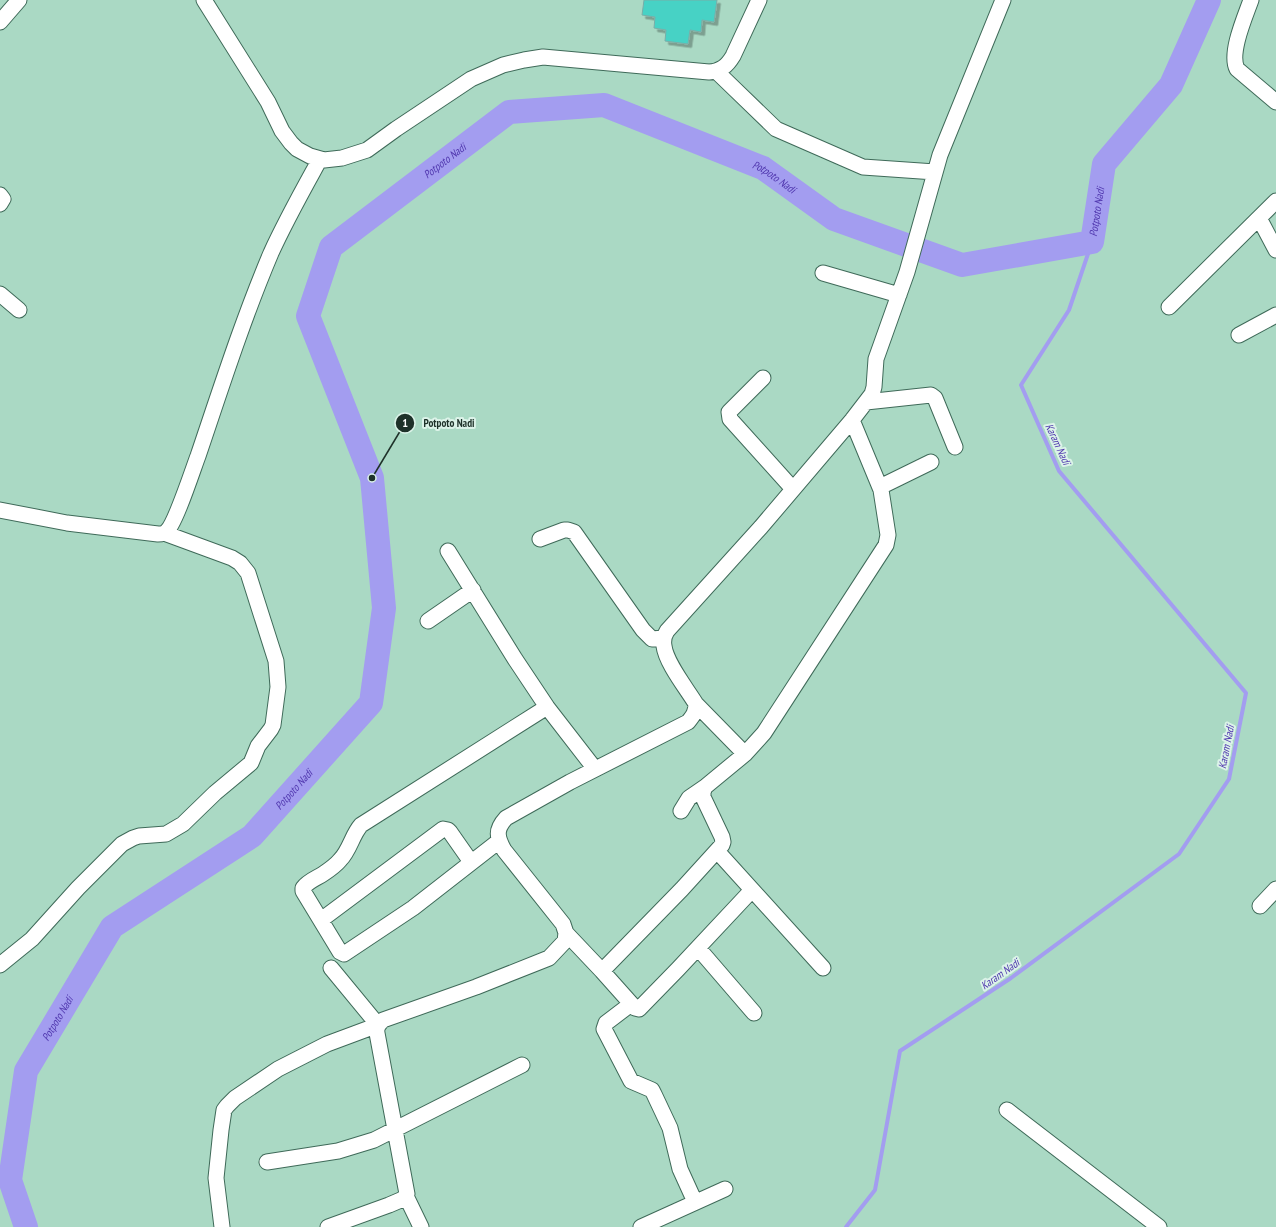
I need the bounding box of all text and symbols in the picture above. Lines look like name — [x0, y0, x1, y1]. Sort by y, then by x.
water label: Potpoto Nadi — [421, 139, 470, 181]
water label: Potpoto Nadi — [750, 158, 800, 197]
water label: Potpoto Nadi — [1086, 185, 1108, 237]
callout: Potpoto Nadi — [395, 412, 482, 435]
text: 1 — [402, 415, 408, 430]
text: Potpoto Nadi — [423, 416, 475, 430]
water label: Karam Nadi — [1042, 421, 1074, 468]
water label: Karam Nadi — [1215, 723, 1237, 770]
water label: Potpoto Nadi — [272, 765, 316, 813]
water label: Karam Nadi — [978, 955, 1023, 992]
water label: Potpoto Nadi — [39, 992, 77, 1043]

